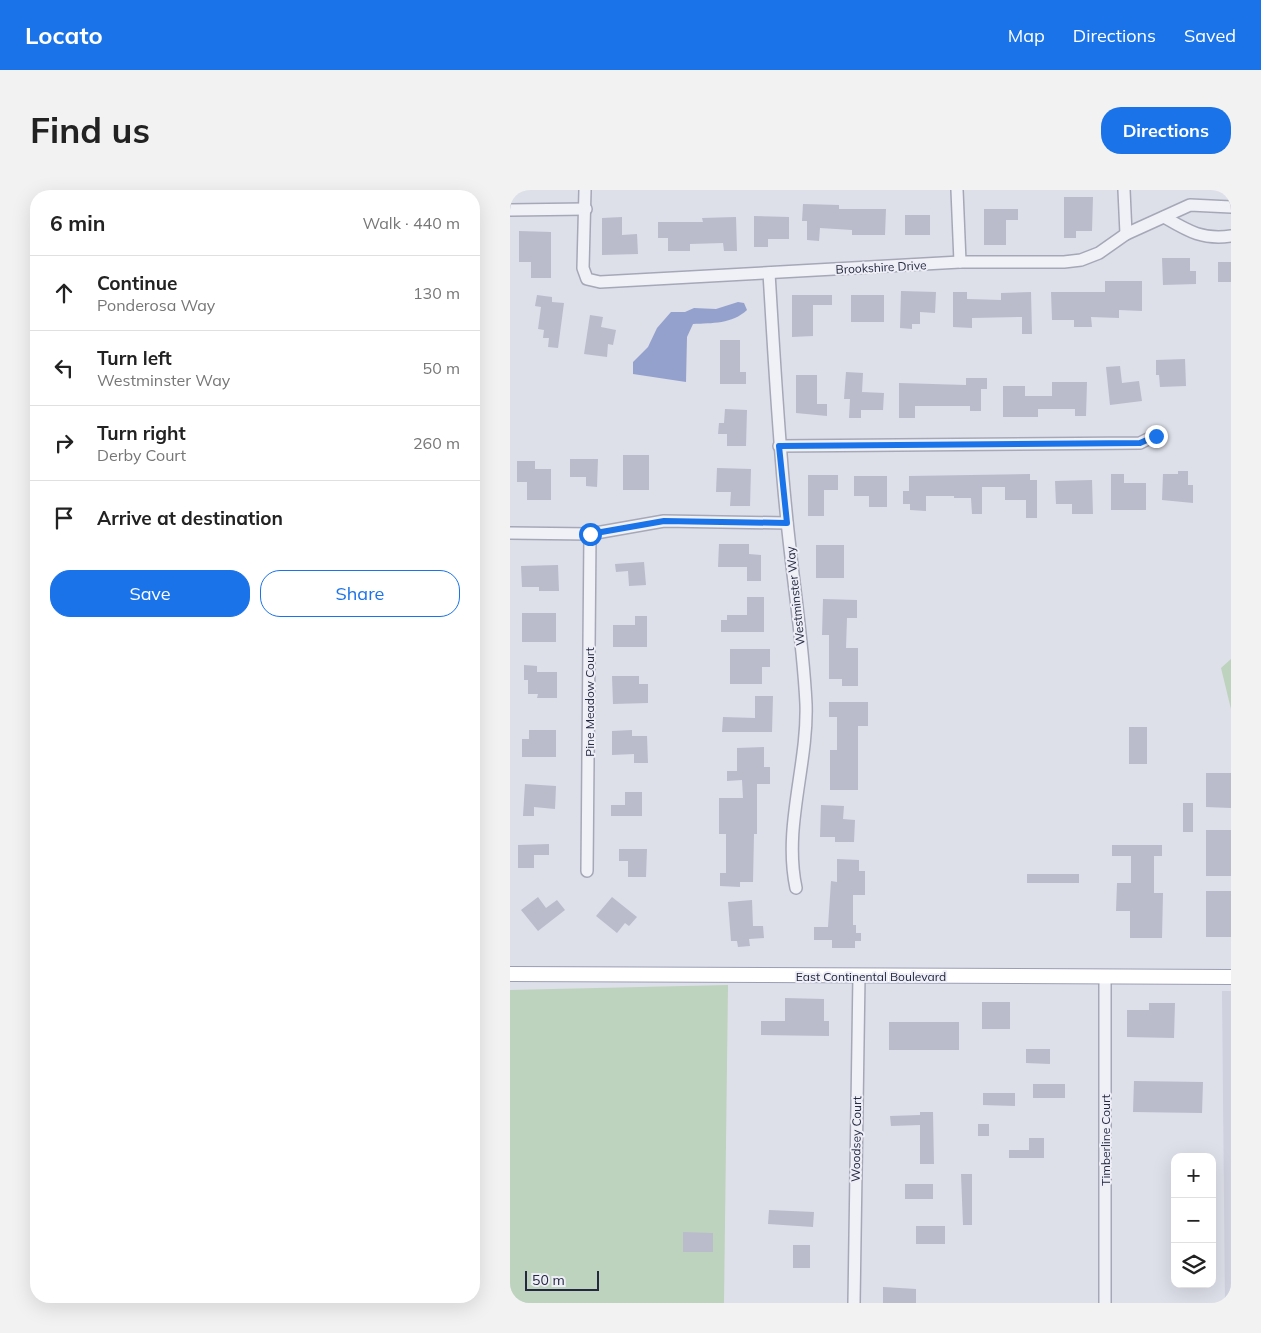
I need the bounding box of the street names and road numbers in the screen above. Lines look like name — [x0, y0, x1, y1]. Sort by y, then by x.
street label: Brookshire Drive — [835, 257, 927, 277]
street label: Westminster Way — [782, 545, 808, 646]
street label: Pine Meadow Court — [582, 647, 597, 757]
street label: East Continental Boulevard — [796, 969, 946, 984]
street label: Timberline Court — [1098, 1094, 1113, 1186]
street label: Woodsey Court — [848, 1096, 864, 1182]

